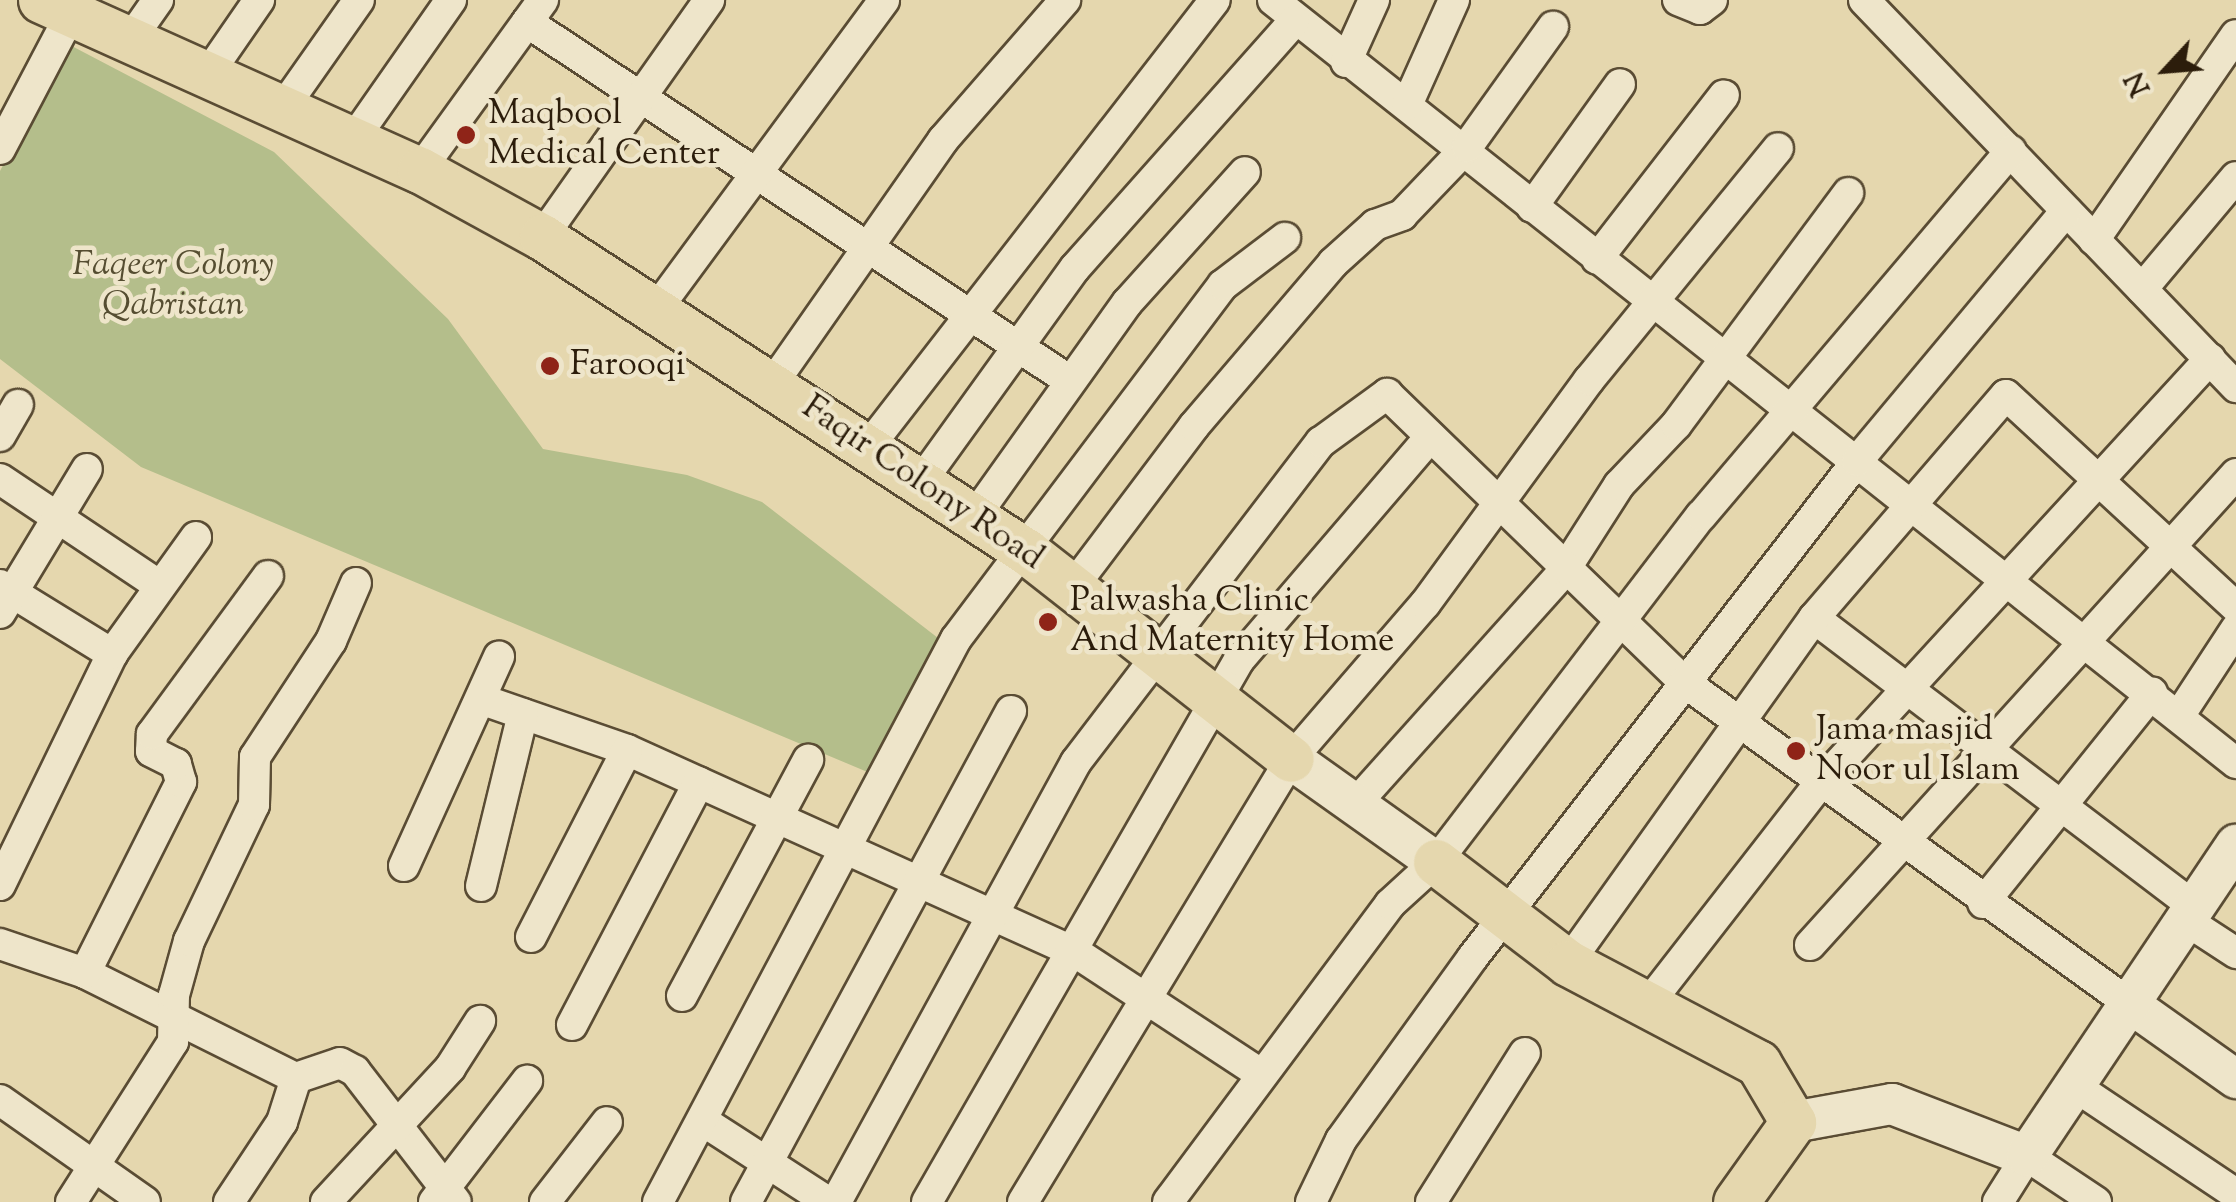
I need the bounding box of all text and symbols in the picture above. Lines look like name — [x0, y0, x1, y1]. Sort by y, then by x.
north arrow — [2116, 20, 2216, 120]
text: N — [2116, 64, 2162, 102]
place label: Maqbool Medical Center — [488, 94, 720, 176]
marker: Maqbool Medical Center — [453, 122, 479, 148]
park label: Faqeer Colony Qabristan — [72, 245, 274, 327]
place label: Farooqi — [570, 345, 685, 387]
marker: Farooqi — [539, 355, 561, 377]
street label: Faqir Colony Road — [793, 388, 1051, 580]
place label: Palwasha Clinic And Maternity Home — [1070, 581, 1394, 663]
marker: Palwasha Clinic And Maternity Home — [1035, 609, 1061, 635]
place label: Jama masjid Noor ul Islam — [1816, 710, 2020, 792]
marker: Jama masjid Noor ul Islam — [1785, 740, 1807, 762]

